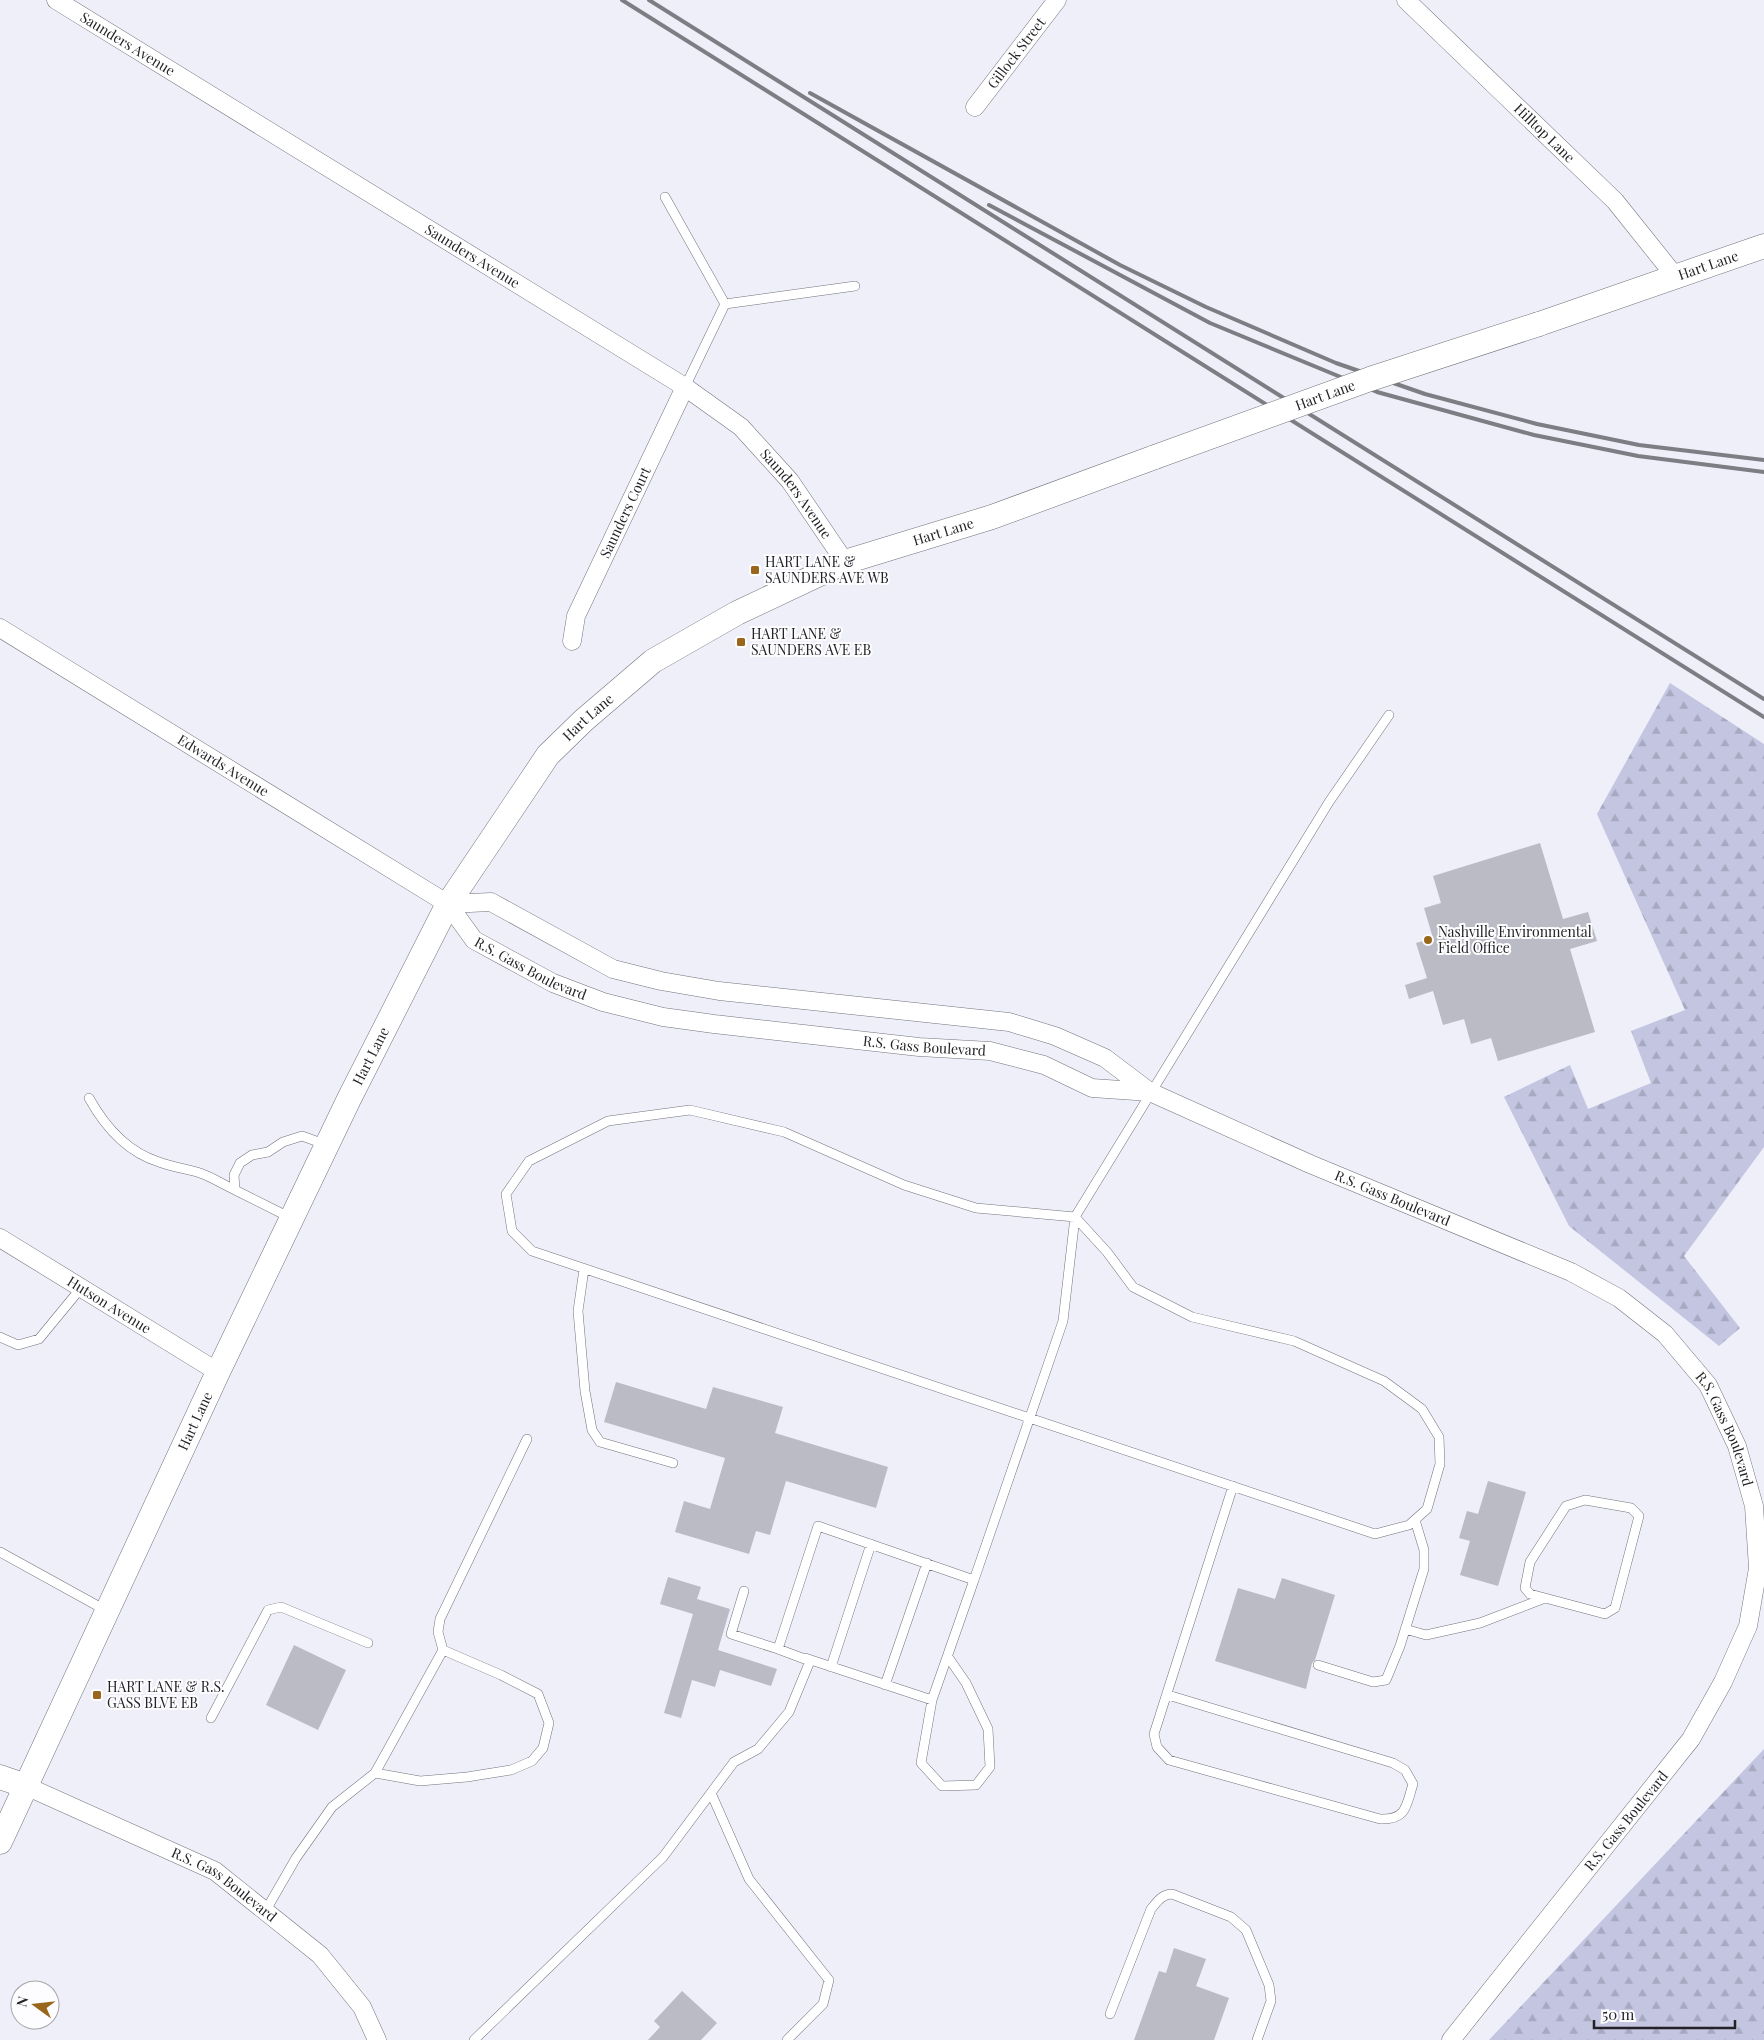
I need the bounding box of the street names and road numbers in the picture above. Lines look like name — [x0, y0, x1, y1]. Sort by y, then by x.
street label: Saunders Avenue — [77, 7, 179, 80]
street label: Gillock Street — [983, 12, 1050, 92]
street label: Hilltop Lane — [1510, 99, 1579, 167]
street label: Saunders Avenue — [422, 219, 524, 292]
street label: Hart Lane — [1675, 246, 1741, 284]
street label: Hart Lane — [1292, 375, 1358, 414]
street label: Saunders Avenue — [756, 444, 836, 542]
street label: Saunders Court — [595, 463, 655, 561]
street label: Hart Lane — [910, 513, 976, 550]
street label: Hart Lane — [558, 689, 617, 745]
street label: Edwards Avenue — [174, 730, 273, 800]
street label: R.S. Gass Boulevard — [471, 932, 589, 1004]
street label: Hart Lane — [348, 1024, 393, 1088]
street label: R.S. Gass Boulevard — [862, 1031, 986, 1060]
street label: R.S. Gass Boulevard — [1332, 1165, 1453, 1230]
street label: Hutson Avenue — [64, 1272, 155, 1338]
street label: R.S. Gass Boulevard — [1692, 1367, 1758, 1488]
street label: Hart Lane — [173, 1388, 217, 1453]
street label: R.S. Gass Boulevard — [1579, 1767, 1672, 1875]
street label: R.S. Gass Boulevard — [169, 1843, 281, 1926]

